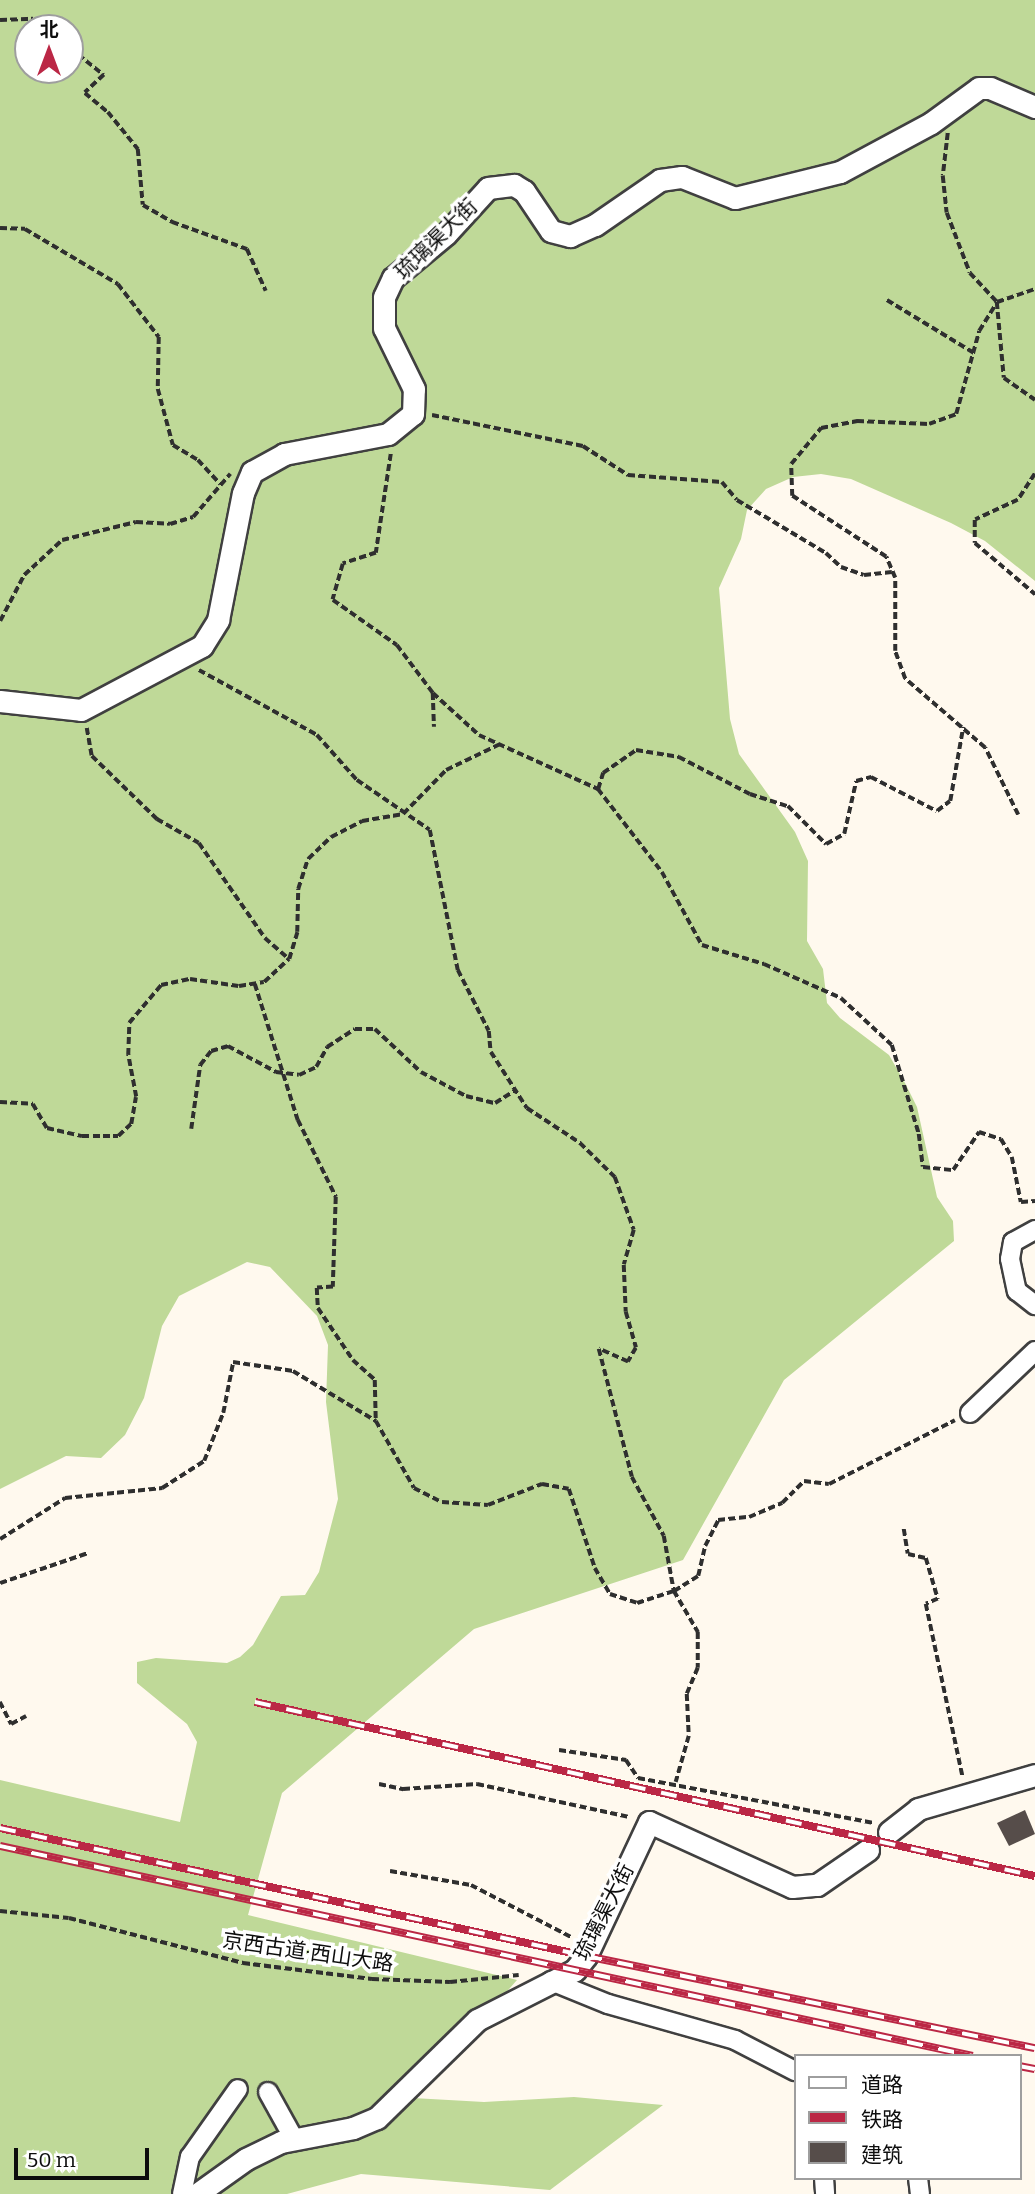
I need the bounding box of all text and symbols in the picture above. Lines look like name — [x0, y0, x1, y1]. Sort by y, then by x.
north arrow — [14, 14, 84, 84]
text: 北 — [39, 18, 59, 41]
street label: 琉璃渠大街 — [389, 193, 483, 285]
street label: 琉璃渠大街 — [569, 1860, 639, 1964]
street label: 京西古道·西山大路 — [221, 1928, 395, 1976]
legend — [794, 2054, 1021, 2180]
text: 道路 — [861, 2072, 903, 2098]
text: 铁路 — [861, 2107, 903, 2133]
scale bar — [18, 2134, 152, 2178]
text: 建筑 — [861, 2142, 903, 2168]
text: 50 m — [27, 2147, 76, 2173]

